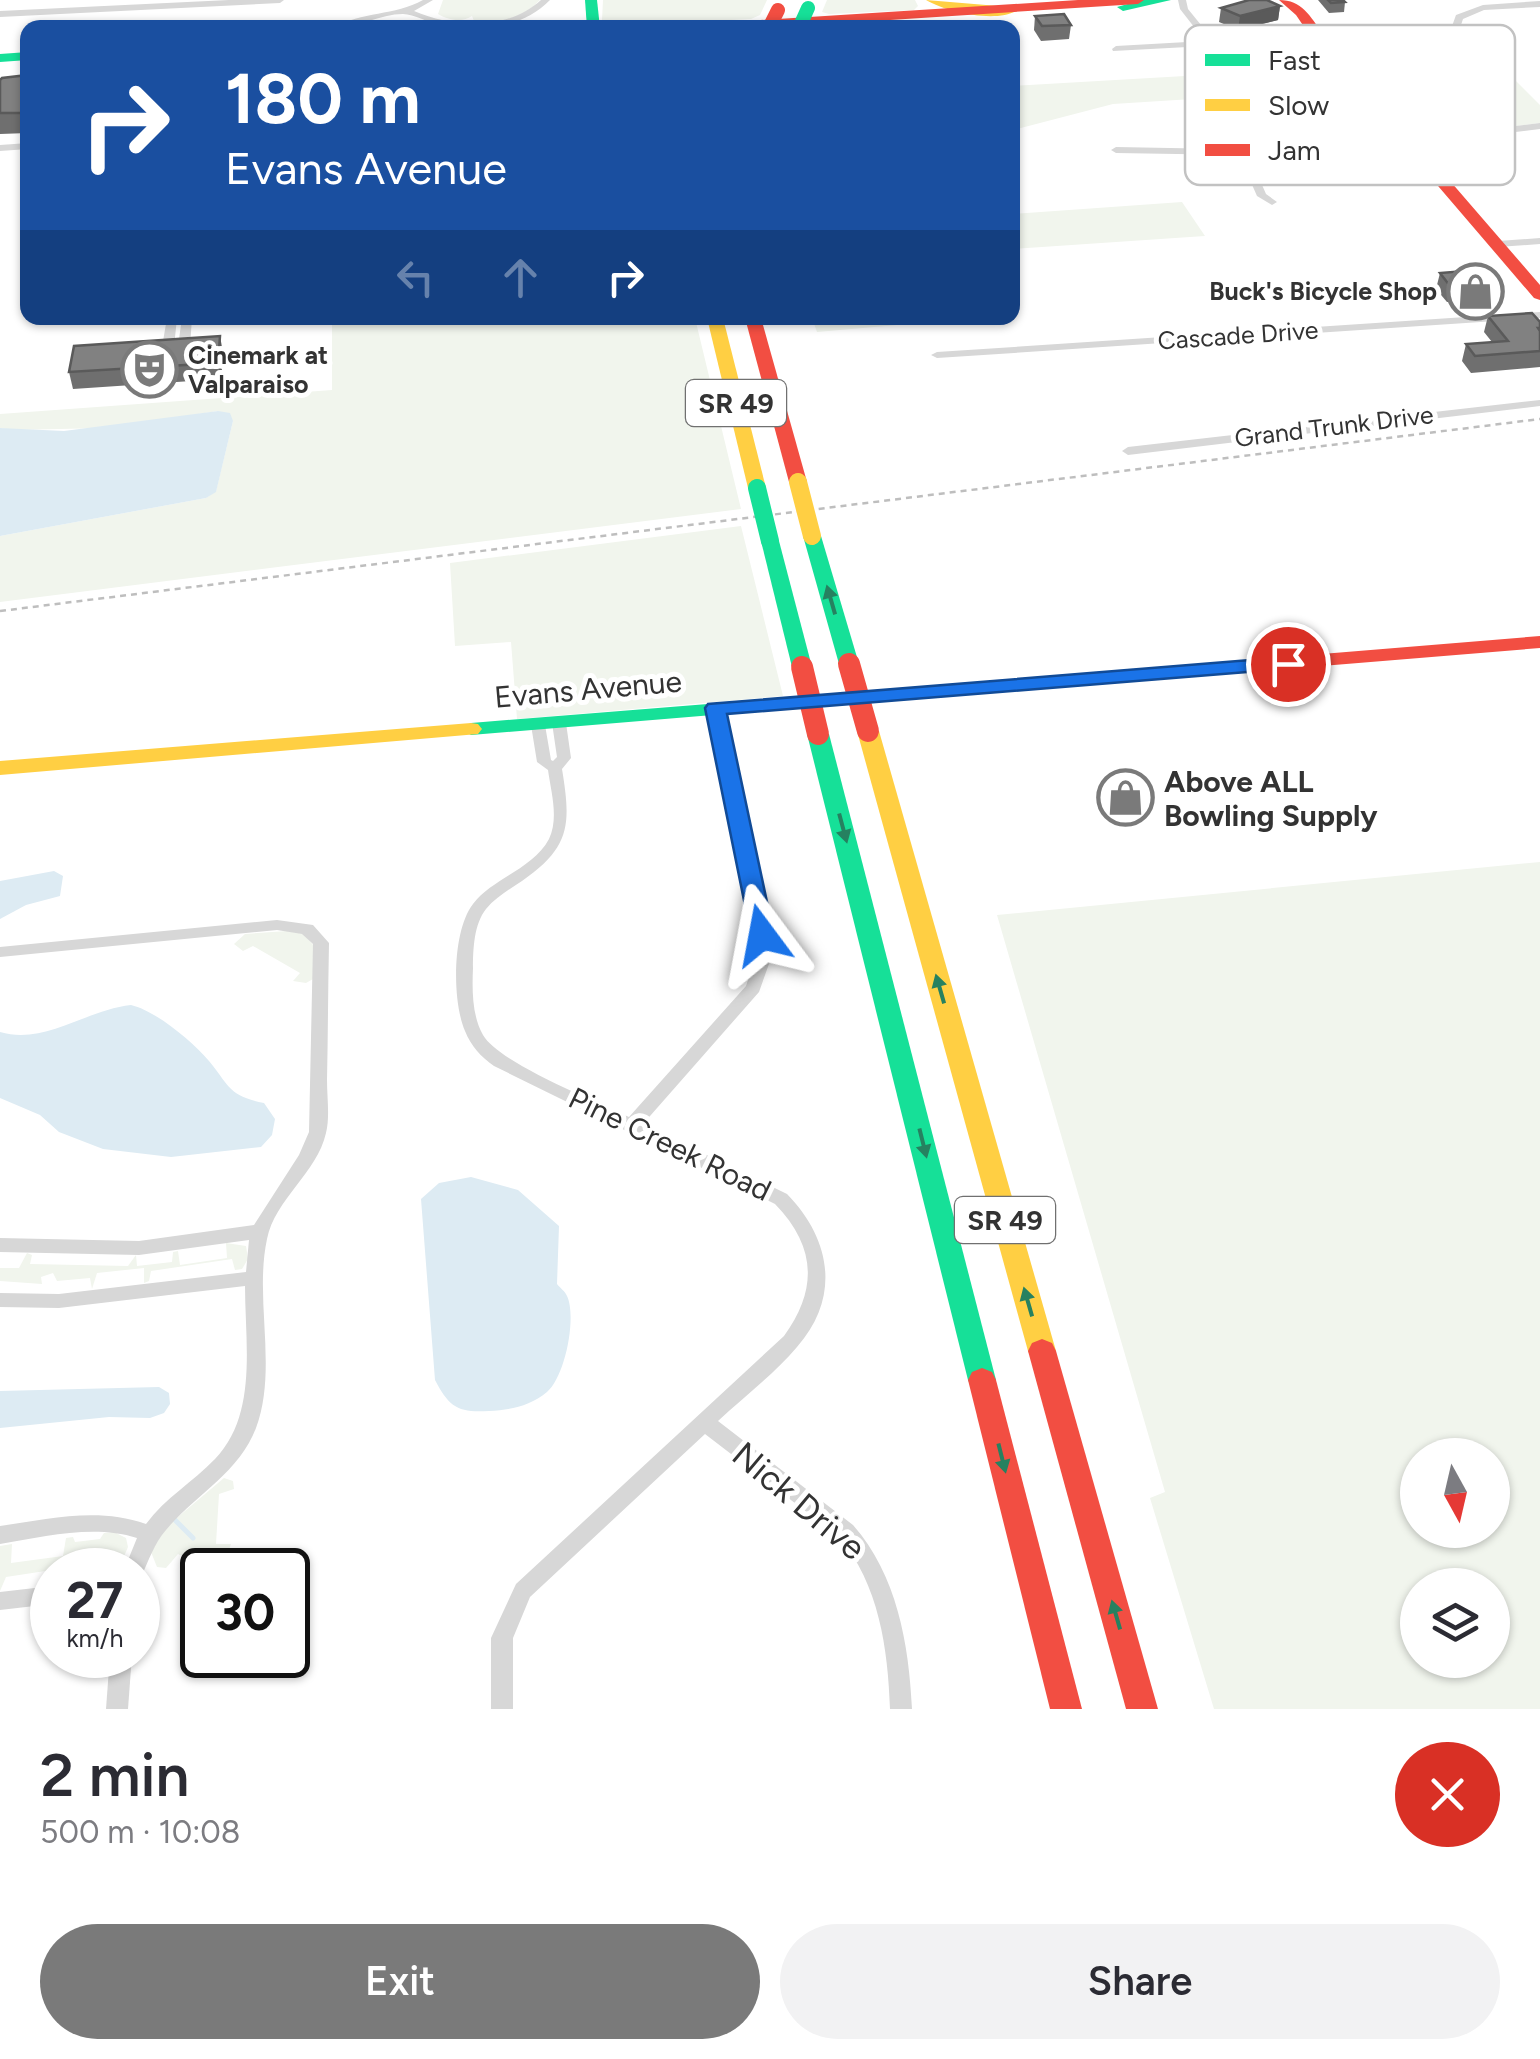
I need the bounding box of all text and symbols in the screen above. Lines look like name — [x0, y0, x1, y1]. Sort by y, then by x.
legend — [1185, 25, 1515, 185]
text: Fast — [1268, 43, 1321, 77]
text: 180 m — [225, 56, 420, 141]
icon: right — [60, 60, 190, 190]
text: Slow — [1268, 88, 1329, 122]
text: Jam — [1268, 133, 1321, 167]
text: Evans Avenue — [225, 141, 507, 195]
icon: left — [388, 250, 443, 305]
icon: ahead — [493, 250, 548, 305]
icon: right — [598, 250, 653, 305]
shop icon: Buck's Bicycle Shop — [1446, 261, 1506, 321]
place label: Buck's Bicycle Shop — [1209, 276, 1437, 306]
street label: Cascade Drive — [1157, 314, 1319, 356]
theatre icon: Cinemark at Valparaiso — [119, 339, 179, 399]
place label: Cinemark at Valparaiso — [188, 340, 328, 399]
road number: SR 49 — [686, 380, 786, 426]
street label: Grand Trunk Drive — [1233, 399, 1435, 453]
one-way arrow — [822, 584, 838, 615]
pin — [1246, 622, 1331, 707]
icon: arrive — [1261, 637, 1316, 692]
street label: Evans Avenue — [493, 662, 683, 716]
place label: Above ALL Bowling Supply — [1164, 763, 1378, 834]
shop icon: Above ALL Bowling Supply — [1095, 768, 1155, 828]
one-way arrow — [835, 813, 851, 844]
position arrow — [710, 883, 814, 987]
one-way arrow — [932, 973, 948, 1004]
street label: Pine Creek Road — [563, 1079, 777, 1209]
one-way arrow — [916, 1128, 932, 1159]
road number: SR 49 — [955, 1197, 1055, 1243]
one-way arrow — [1020, 1286, 1035, 1317]
street label: Nick Drive — [724, 1433, 874, 1569]
north arrow — [1400, 1438, 1510, 1548]
map controls — [1400, 1438, 1510, 1678]
one-way arrow — [995, 1443, 1011, 1474]
speed limit sign: 30 — [180, 1548, 310, 1678]
button: layers — [1400, 1568, 1510, 1678]
text: 27 — [67, 1570, 123, 1631]
one-way arrow — [1108, 1599, 1123, 1630]
text: km/h — [66, 1623, 124, 1653]
text: 2 min — [40, 1739, 189, 1811]
button: close — [1395, 1742, 1500, 1847]
text: 500 m · 10:08 — [40, 1813, 240, 1851]
button: Exit — [40, 1924, 760, 2039]
button: Share — [780, 1924, 1500, 2039]

